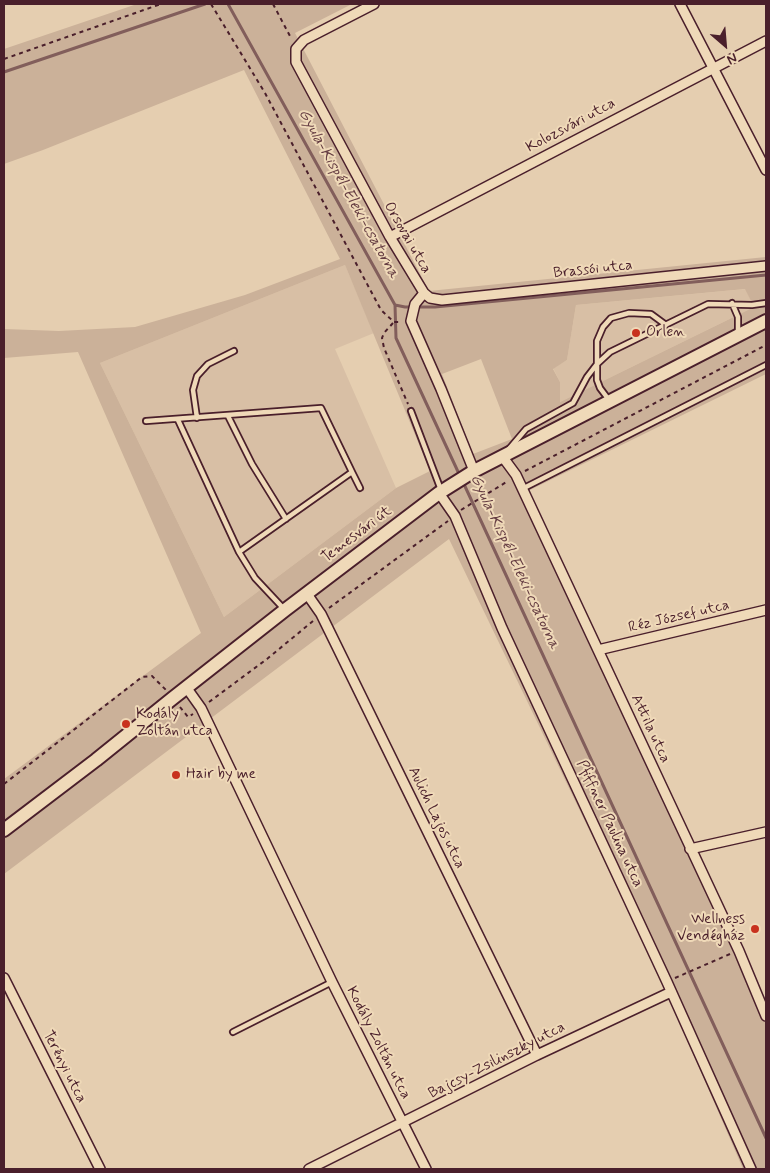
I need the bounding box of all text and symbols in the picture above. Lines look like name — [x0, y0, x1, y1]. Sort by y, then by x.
north arrow — [700, 20, 750, 70]
text: N — [724, 48, 740, 68]
street label: Kolozsvári utca — [523, 95, 619, 157]
water label: Gyula-Kispél-Eleki-csatorna — [293, 106, 403, 282]
street label: Orsovai utca — [379, 199, 435, 277]
street label: Brassói utca — [553, 257, 633, 283]
place label: Orlen — [646, 324, 685, 342]
marker: Orlen — [630, 327, 642, 339]
water label: Gyula-Kispél-Eleki-csatorna — [465, 472, 563, 652]
street label: Temesvári út — [318, 503, 396, 567]
street label: Réz József utca — [627, 597, 731, 637]
street label: Attila utca — [626, 692, 674, 766]
place label: Kodály Zoltán utca — [136, 706, 213, 741]
marker: Kodály Zoltán utca — [120, 718, 132, 730]
street label: Pfiffner Paulina utca — [572, 758, 646, 890]
street label: Aulich Lajos utca — [404, 764, 468, 872]
place label: Hair by me — [186, 766, 256, 784]
marker: Hair by me — [170, 769, 182, 781]
place label: Wellness Vendégház — [677, 911, 745, 946]
marker: Wellness Vendégház — [749, 923, 761, 935]
street label: Kodály Zoltán utca — [342, 984, 414, 1102]
street label: Bajcsy-Zsilinszky utca — [426, 1019, 568, 1103]
street label: Terényi utca — [38, 1028, 90, 1106]

